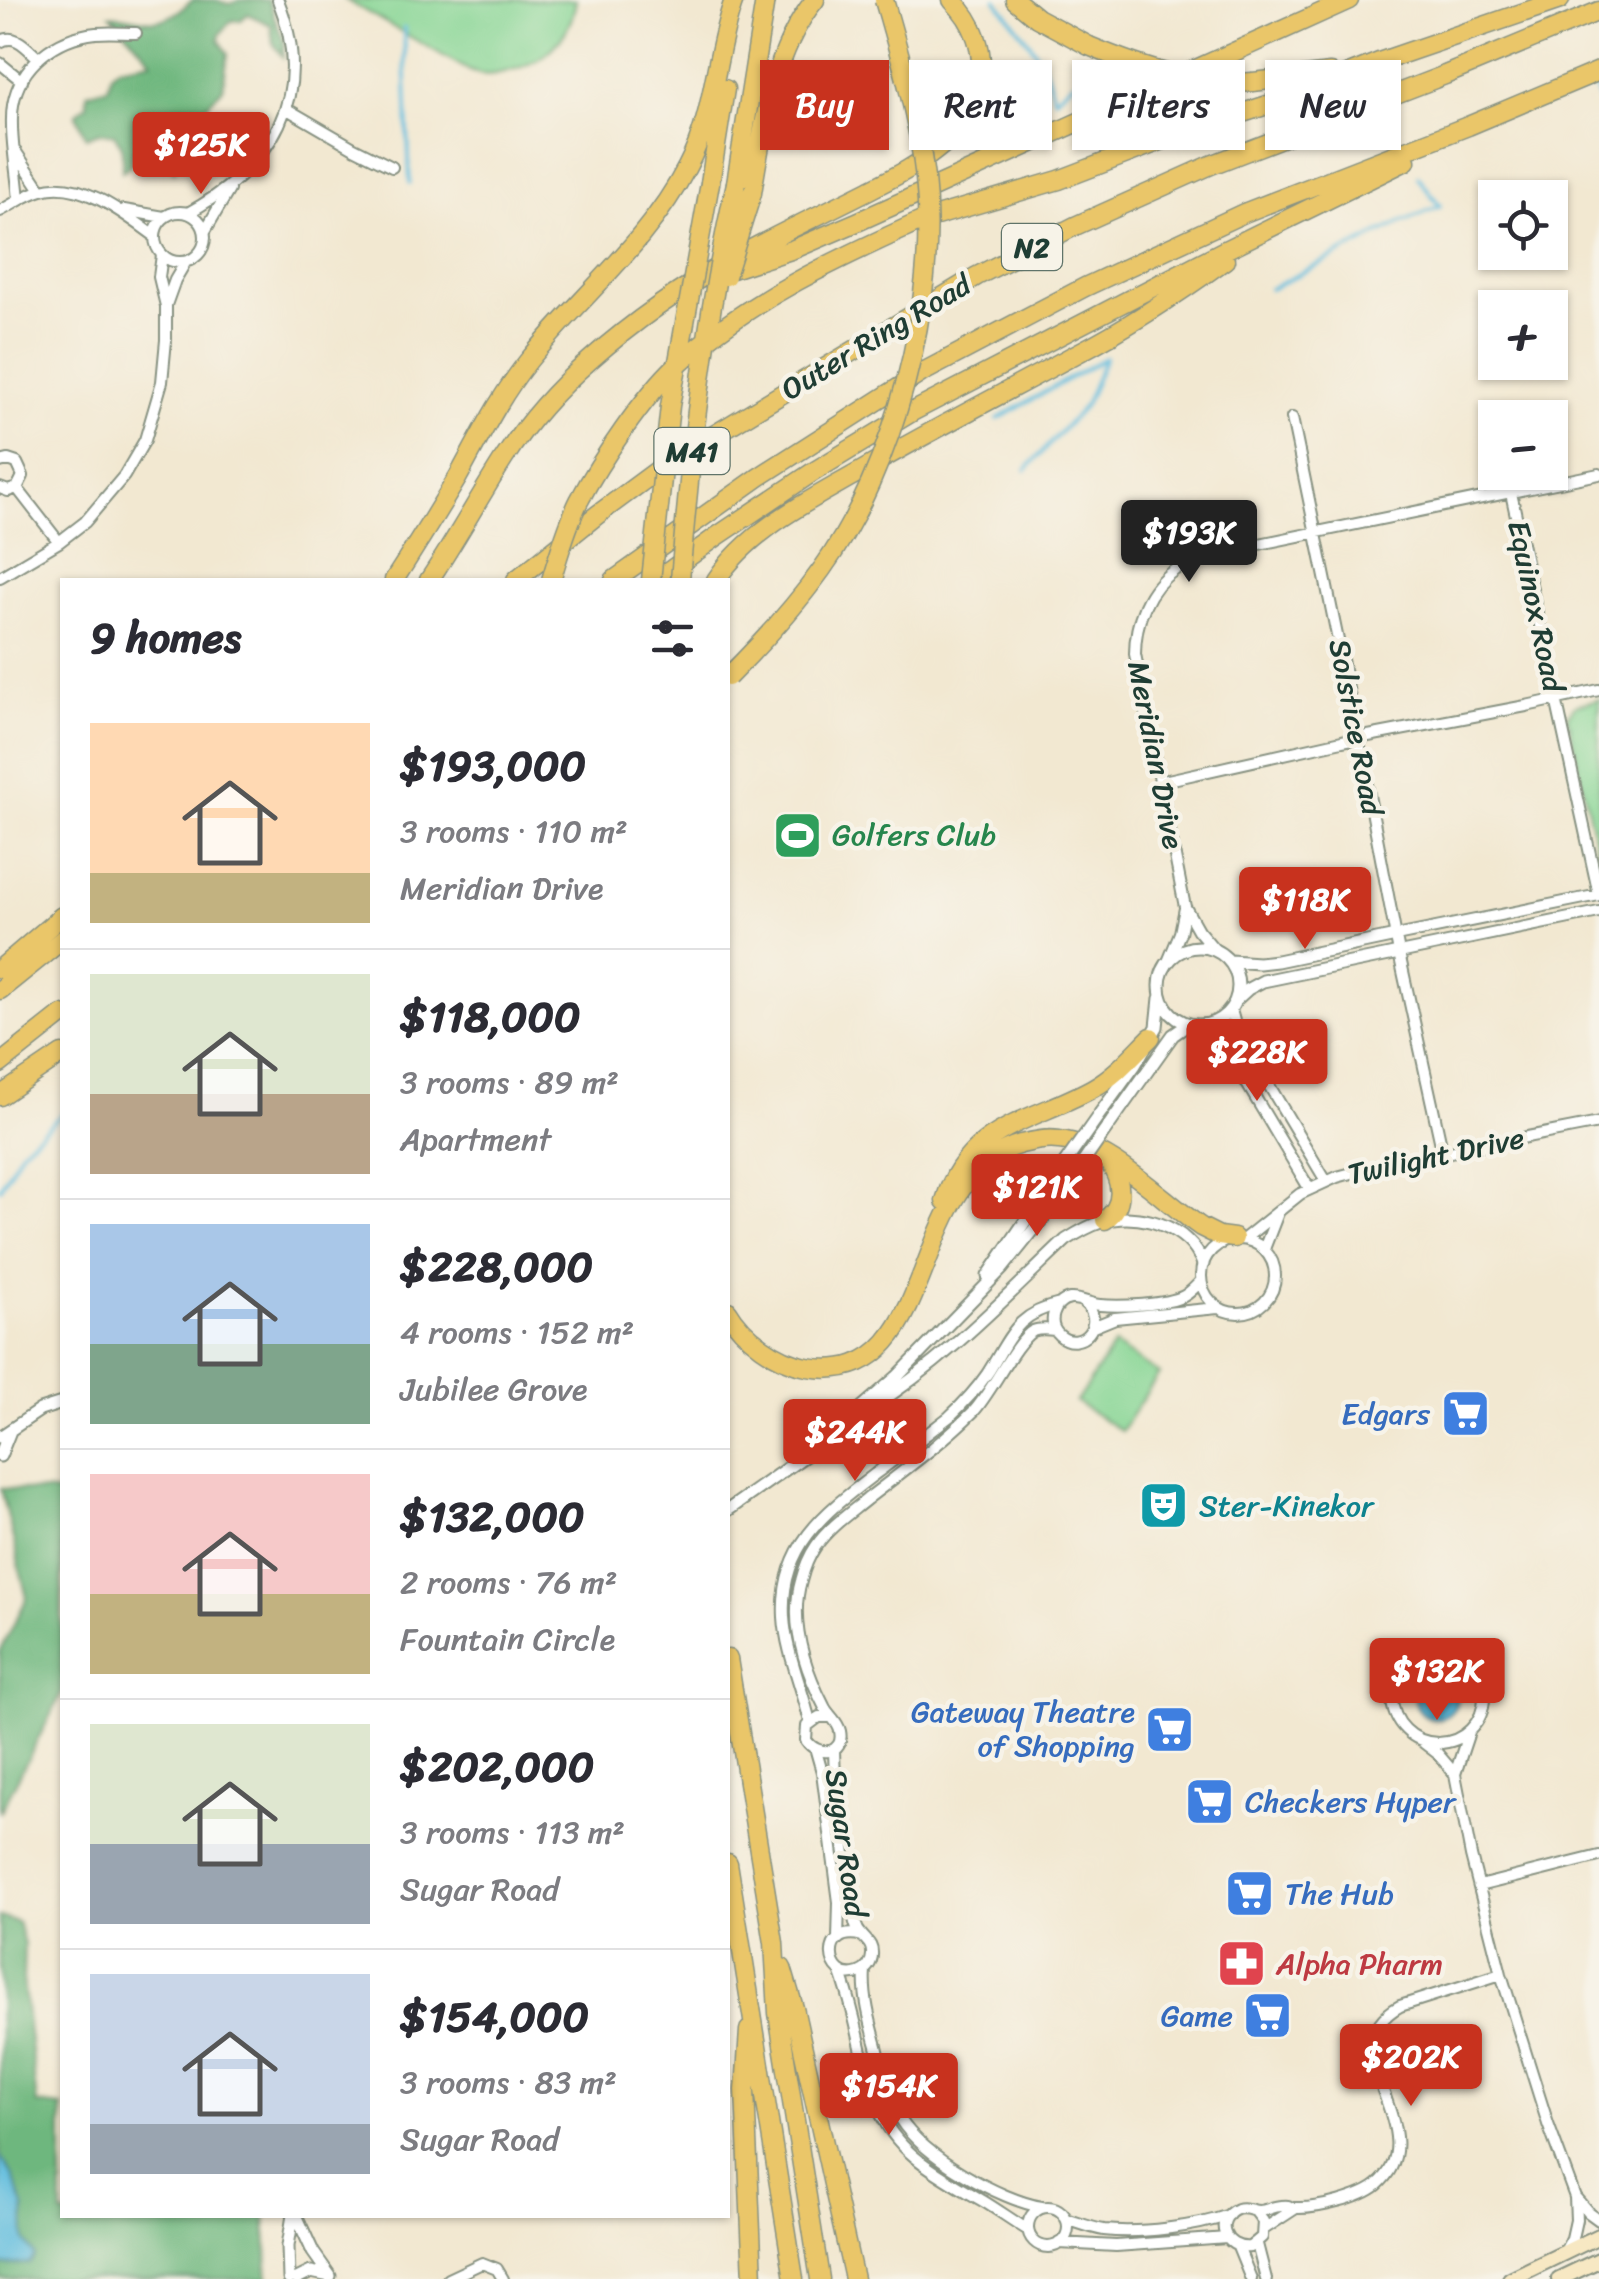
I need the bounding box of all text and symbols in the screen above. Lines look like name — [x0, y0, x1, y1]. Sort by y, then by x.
chip: Buy — [760, 60, 889, 150]
chip: Rent — [909, 60, 1052, 150]
chip: Filters — [1072, 60, 1245, 150]
chip: New — [1265, 60, 1401, 150]
pin: $125K — [131, 112, 271, 197]
text: $125K — [155, 116, 247, 173]
map controls — [1478, 180, 1568, 490]
button: locate — [1478, 180, 1568, 270]
road number: N2 — [1002, 224, 1062, 270]
street label: Outer Ring Road — [770, 258, 984, 415]
button: + — [1478, 290, 1568, 380]
button: − — [1478, 400, 1568, 490]
road number: M41 — [654, 428, 730, 474]
pin: $193K — [1119, 500, 1259, 585]
text: $193K — [1143, 504, 1235, 561]
street label: Equinox Road — [1491, 515, 1581, 699]
text: 9 homes — [90, 601, 241, 675]
icon: filters — [645, 611, 700, 666]
street label: Solstice Road — [1312, 634, 1400, 822]
street label: Meridian Drive — [1111, 656, 1201, 854]
text: $193,000 — [400, 729, 586, 803]
icon: home — [170, 763, 290, 883]
text: 3 rooms · 110 m² — [400, 803, 628, 860]
place label: Golfers Club — [832, 808, 996, 862]
sports icon: Golfers Club — [771, 809, 823, 861]
text: Meridian Drive — [400, 860, 603, 917]
pin: $118K — [1235, 867, 1375, 952]
text: $118K — [1261, 871, 1349, 928]
text: $118,000 — [400, 980, 581, 1054]
icon: home — [170, 1014, 290, 1134]
pin: $228K — [1187, 1019, 1327, 1104]
text: $228K — [1208, 1023, 1306, 1080]
text: 3 rooms · 89 m² — [400, 1054, 619, 1111]
text: Apartment — [400, 1111, 551, 1168]
street label: Twilight Drive — [1343, 1111, 1529, 1201]
pin: $121K — [967, 1154, 1107, 1239]
text: $121K — [994, 1158, 1080, 1215]
text: $228,000 — [400, 1230, 593, 1304]
icon: home — [170, 1264, 290, 1384]
text: 4 rooms · 152 m² — [400, 1304, 634, 1361]
text: Jubilee Grove — [400, 1361, 588, 1418]
place label: Edgars — [1341, 1387, 1430, 1441]
supermarket icon: Edgars — [1439, 1388, 1491, 1440]
pin: $244K — [785, 1399, 925, 1484]
text: $244K — [805, 1403, 905, 1460]
place label: Ster-Kinekor — [1199, 1479, 1375, 1533]
text: $132,000 — [400, 1480, 585, 1554]
theatre icon: Ster-Kinekor — [1138, 1480, 1190, 1532]
icon: home — [170, 1514, 290, 1634]
text: 2 rooms · 76 m² — [400, 1554, 617, 1611]
text: Fountain Circle — [400, 1611, 615, 1668]
pin: $132K — [1367, 1638, 1507, 1723]
text: $132K — [1392, 1642, 1482, 1699]
place label: Gateway Theatre of Shopping — [911, 1685, 1135, 1773]
supermarket icon: Gateway Theatre of Shopping — [1144, 1703, 1196, 1755]
text: $202,000 — [400, 1730, 594, 1804]
icon: home — [170, 1764, 290, 1884]
street label: Sugar Road — [809, 1765, 883, 1923]
place label: Checkers Hyper — [1245, 1775, 1457, 1829]
supermarket icon: Checkers Hyper — [1184, 1776, 1236, 1828]
text: 3 rooms · 113 m² — [400, 1804, 625, 1861]
text: Sugar Road — [400, 1861, 559, 1918]
place label: The Hub — [1285, 1867, 1394, 1921]
supermarket icon: The Hub — [1224, 1868, 1276, 1920]
place label: Alpha Pharm — [1275, 1937, 1443, 1991]
pharmacy icon: Alpha Pharm — [1215, 1938, 1267, 1990]
text: $154,000 — [400, 1980, 589, 2054]
place label: Game — [1161, 1989, 1233, 2043]
supermarket icon: Game — [1242, 1990, 1294, 2042]
icon: home — [170, 2014, 290, 2134]
pin: $202K — [1341, 2024, 1481, 2109]
text: $202K — [1362, 2028, 1460, 2085]
pin: $154K — [819, 2053, 959, 2138]
text: 3 rooms · 83 m² — [400, 2054, 617, 2111]
text: $154K — [842, 2057, 936, 2114]
text: Sugar Road — [400, 2111, 559, 2168]

